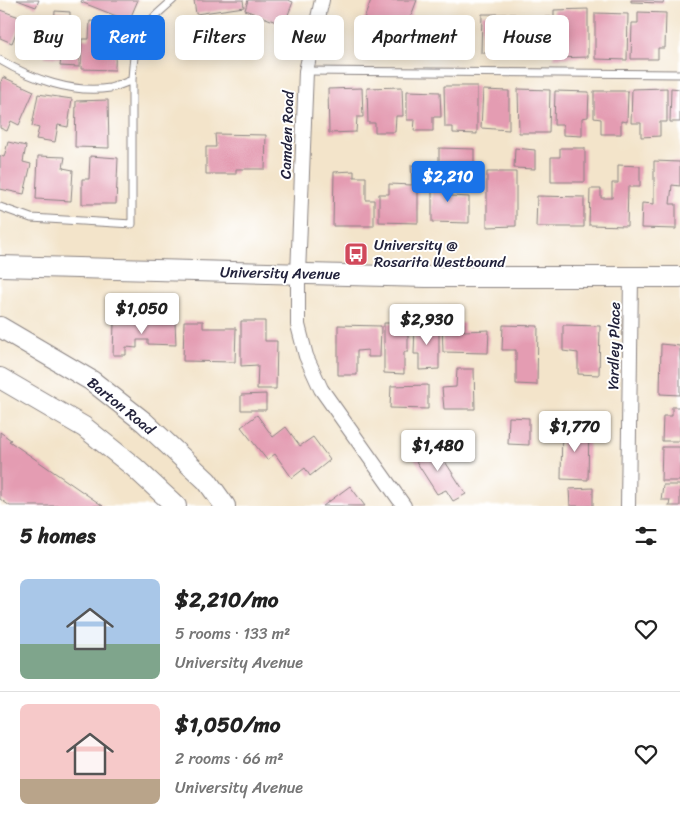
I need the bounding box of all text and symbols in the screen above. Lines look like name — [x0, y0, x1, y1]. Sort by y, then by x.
chip: Buy — [15, 15, 81, 60]
chip: Rent — [91, 15, 165, 60]
chip: Filters — [175, 15, 264, 60]
chip: New — [274, 15, 344, 60]
chip: Apartment — [354, 15, 475, 60]
chip: House — [485, 15, 569, 60]
street label: Camden Road — [272, 89, 302, 179]
pin: $2,210 — [407, 160, 489, 203]
text: $2,210 — [423, 162, 473, 191]
place label: University @ Rosarita Westbound — [374, 232, 506, 275]
bus stop icon: University @ Rosarita Westbound — [343, 241, 369, 267]
street label: University Avenue — [220, 259, 340, 287]
pin: $1,050 — [101, 292, 183, 335]
text: $1,050 — [116, 294, 168, 323]
street label: Yardley Place — [600, 301, 628, 390]
pin: $2,930 — [386, 304, 468, 346]
text: $2,930 — [400, 305, 454, 334]
street label: Barton Road — [81, 370, 162, 442]
pin: $1,770 — [534, 410, 616, 453]
text: $1,770 — [550, 412, 600, 441]
pin: $1,480 — [397, 430, 479, 472]
text: $1,480 — [412, 431, 464, 460]
text: 5 homes — [20, 517, 96, 555]
icon: filters — [632, 522, 660, 550]
text: $2,210/mo — [175, 581, 279, 619]
icon: home — [60, 599, 120, 659]
icon: heart — [632, 615, 660, 643]
text: 5 rooms · 133 m² — [175, 619, 290, 648]
text: University Avenue — [175, 648, 303, 677]
text: $1,050/mo — [175, 706, 280, 744]
icon: home — [60, 724, 120, 784]
icon: heart — [632, 740, 660, 768]
text: 2 rooms · 66 m² — [175, 744, 284, 773]
text: University Avenue — [175, 773, 303, 802]

